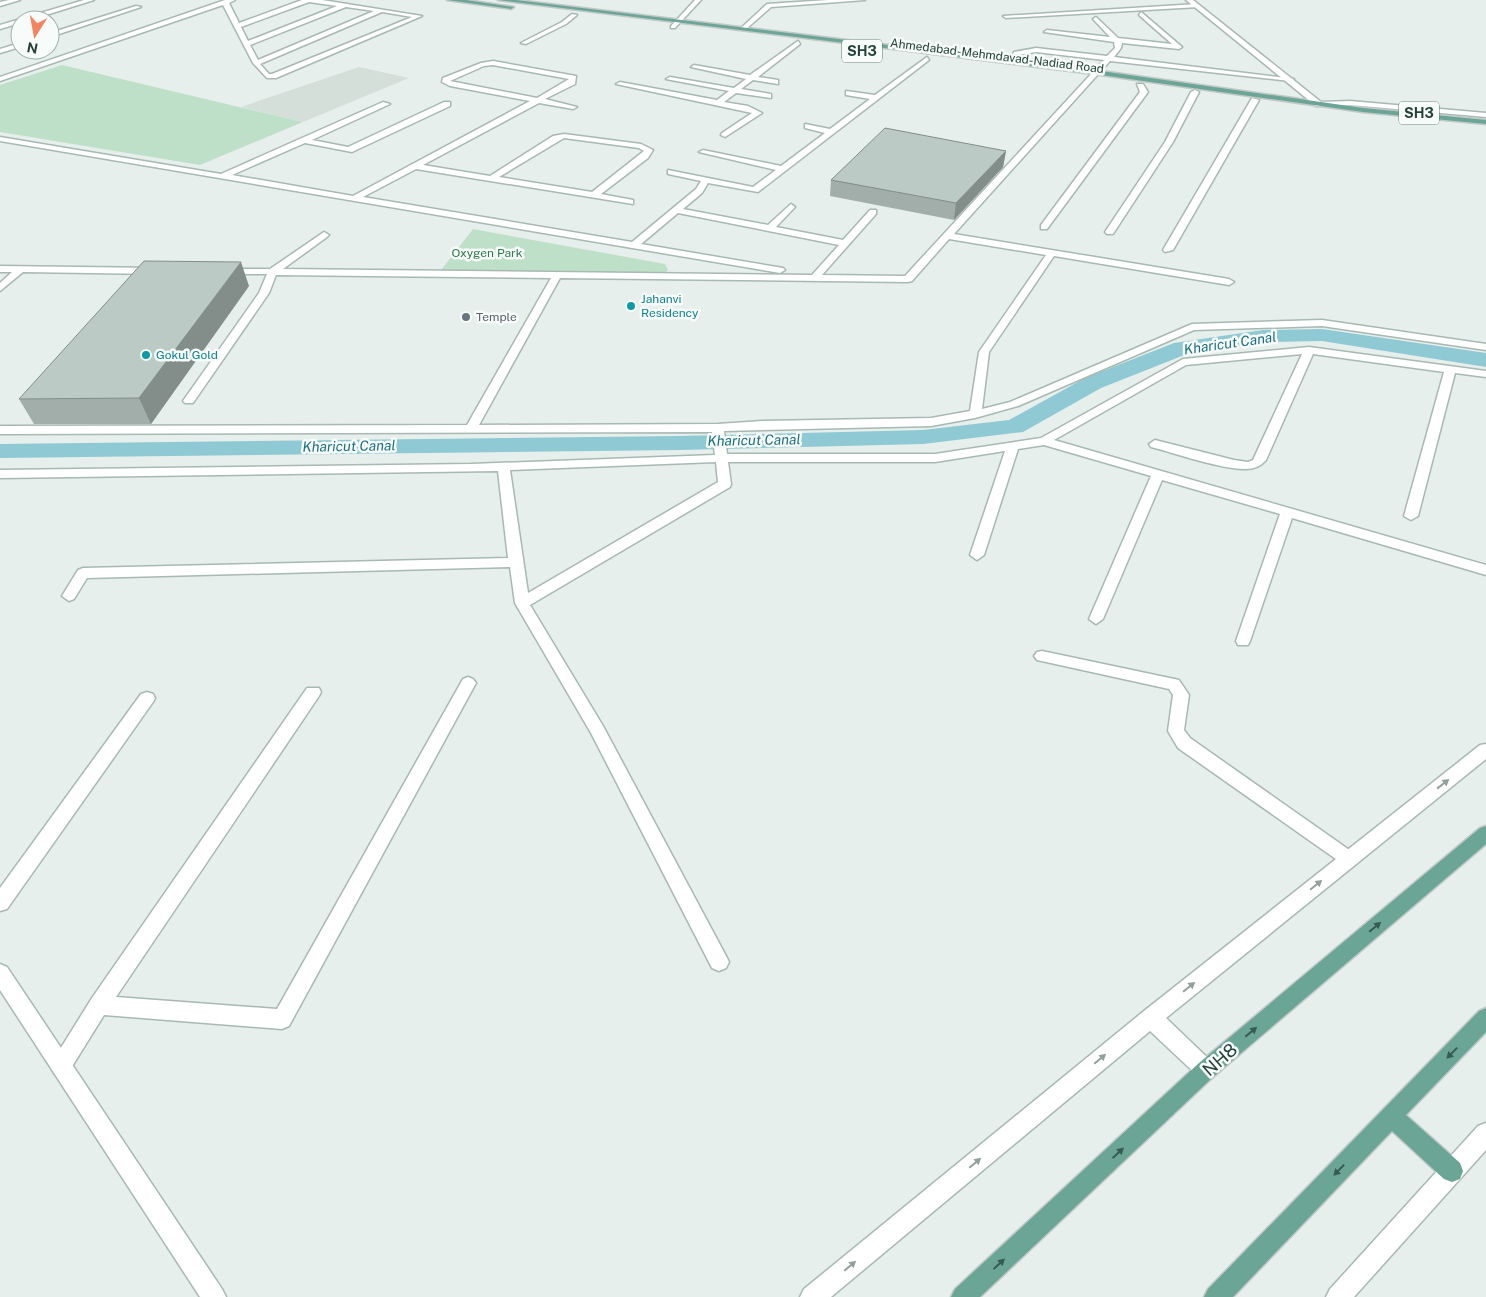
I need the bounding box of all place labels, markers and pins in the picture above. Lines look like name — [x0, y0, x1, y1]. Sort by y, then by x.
place label: Jahanvi Residency — [641, 292, 699, 320]
marker: Jahanvi Residency — [625, 300, 637, 312]
place label: Temple — [476, 310, 517, 324]
marker: Temple — [460, 311, 472, 323]
place label: Gokul Gold — [156, 348, 218, 362]
marker: Gokul Gold — [140, 349, 152, 361]

